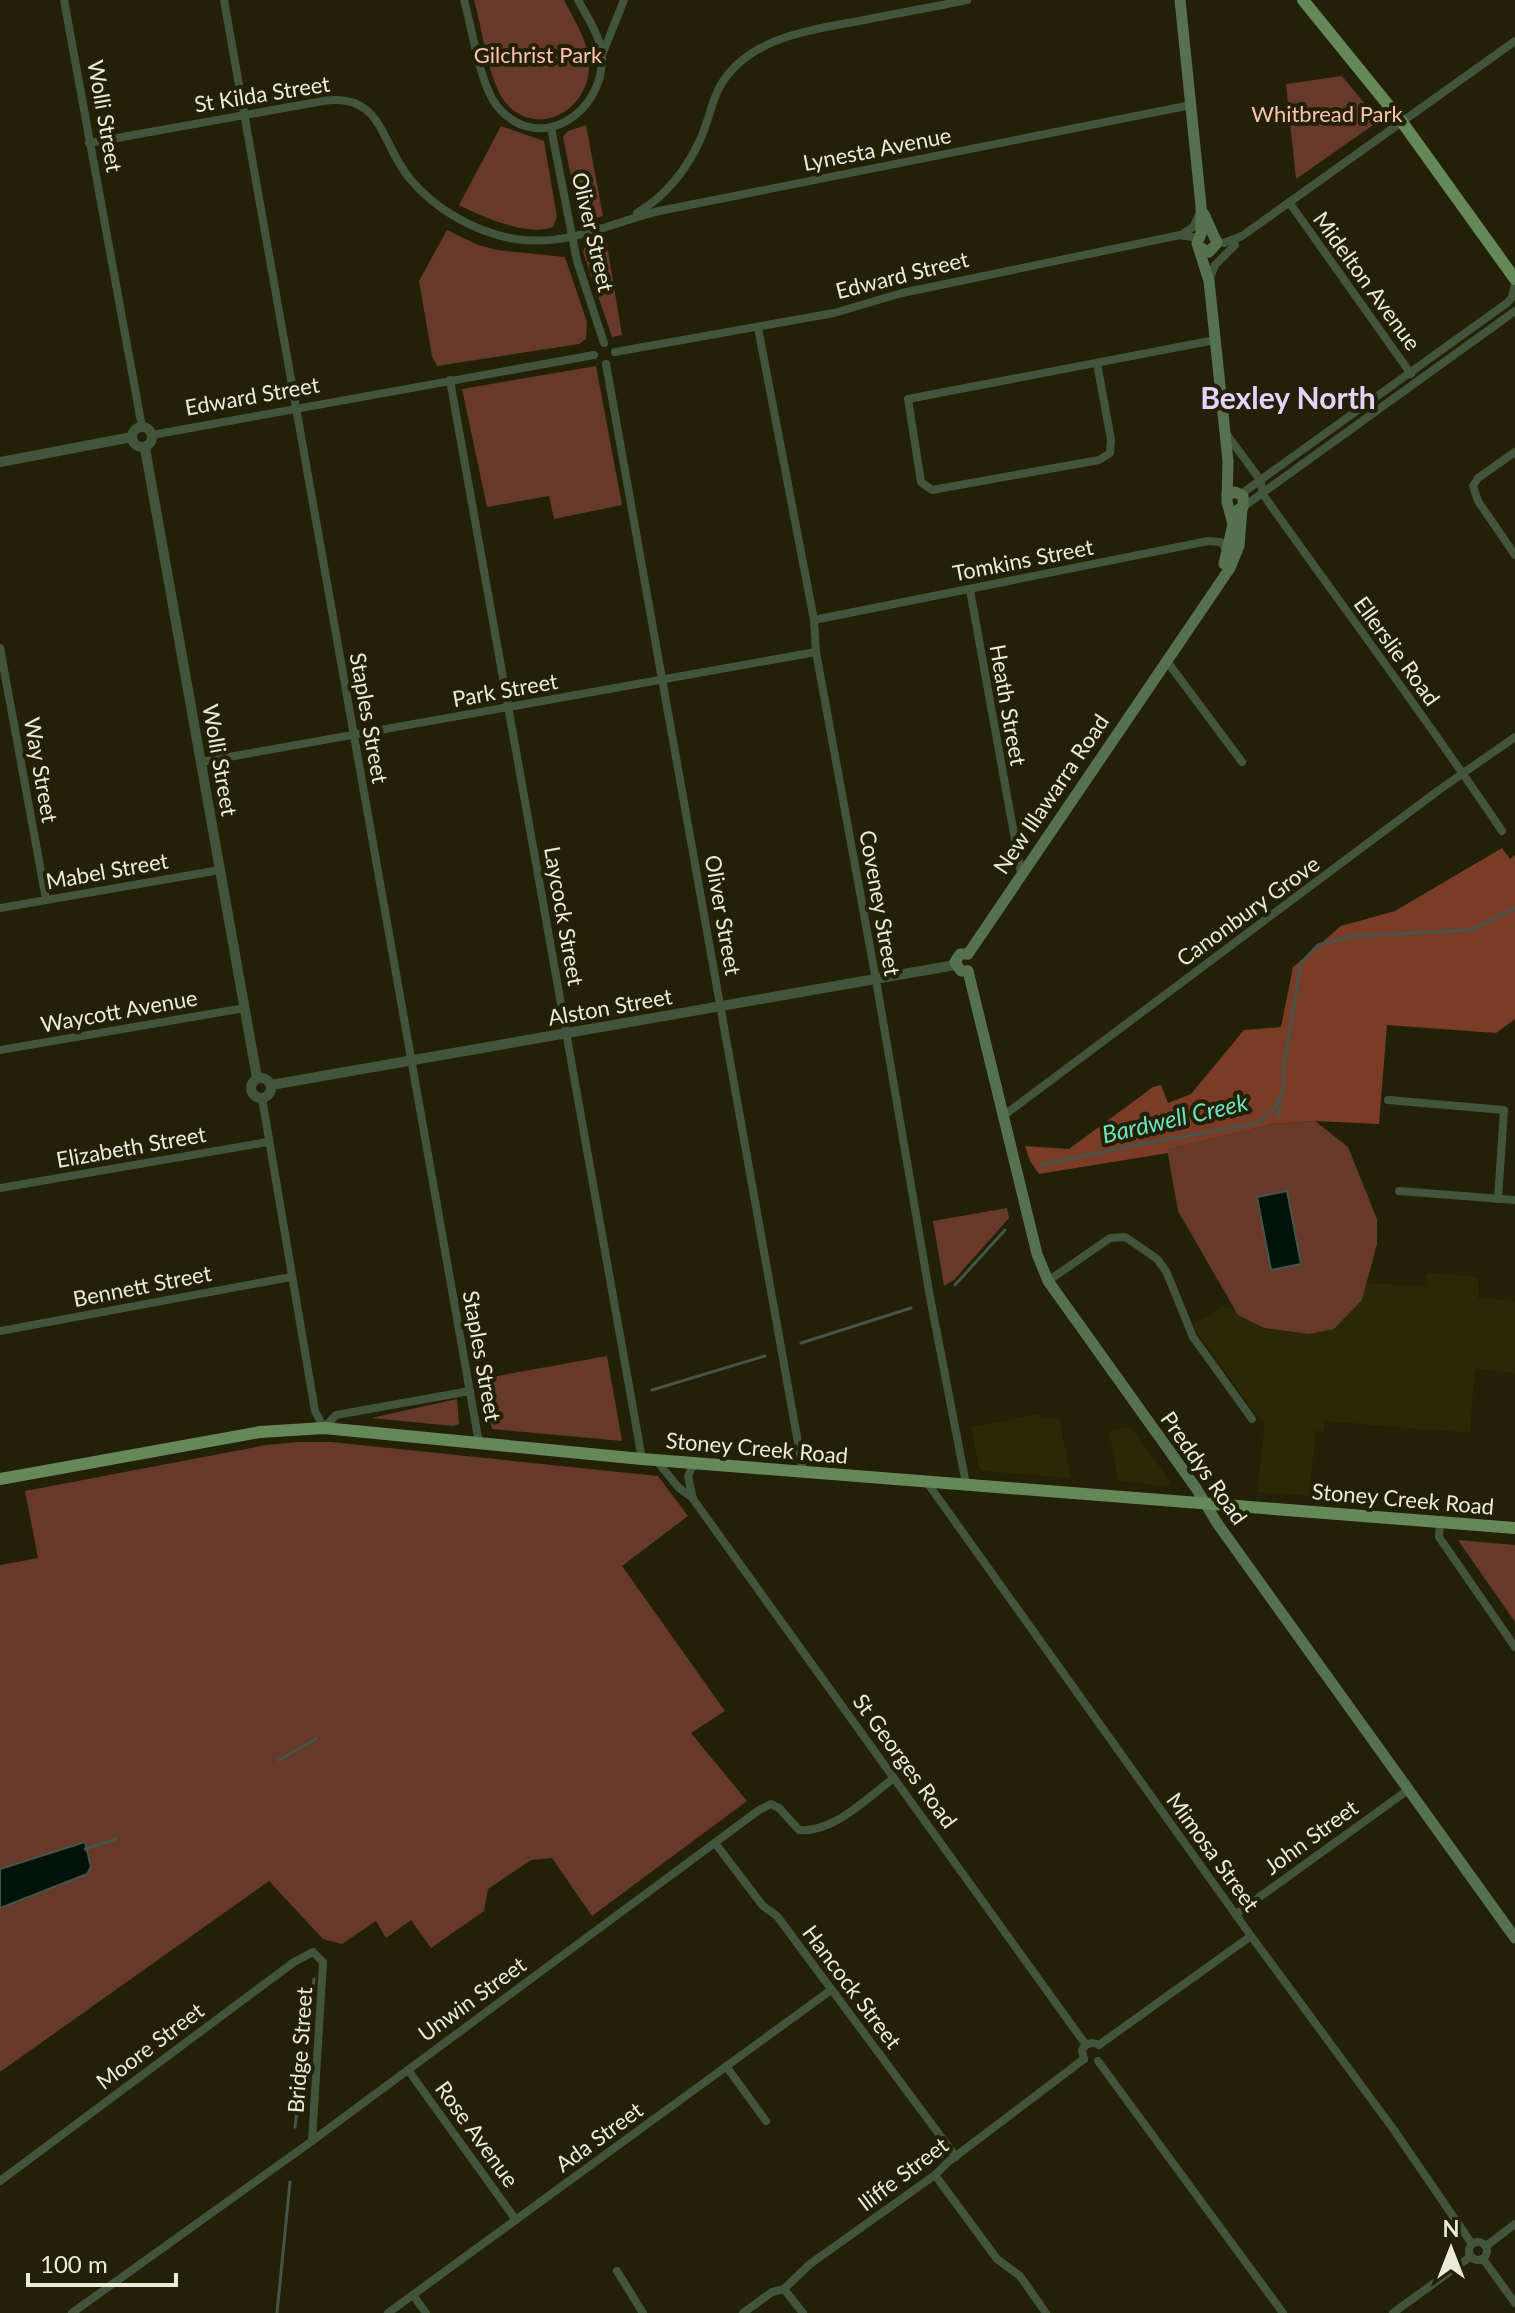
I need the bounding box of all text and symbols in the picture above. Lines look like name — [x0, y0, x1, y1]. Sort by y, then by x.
park label: Gilchrist Park — [474, 41, 603, 68]
street label: Wolli Street — [82, 58, 129, 174]
street label: St Kilda Street — [192, 69, 332, 118]
park label: Whitbread Park — [1251, 100, 1404, 127]
street label: Lynesta Avenue — [800, 121, 953, 176]
street label: Oliver Street — [567, 170, 620, 294]
street label: Midelton Avenue — [1308, 206, 1427, 355]
street label: Edward Street — [833, 245, 971, 304]
street label: Edward Street — [183, 370, 321, 421]
district label: Bexley North — [1200, 379, 1376, 415]
street label: Tomkins Street — [950, 533, 1096, 586]
street label: Ellerslie Road — [1349, 591, 1446, 711]
street label: Heath Street — [985, 642, 1032, 768]
street label: Staples Street — [345, 650, 394, 786]
street label: Park Street — [450, 667, 560, 712]
street label: Wolli Street — [197, 702, 244, 818]
street label: New Illawarra Road — [987, 709, 1114, 879]
street label: Way Street — [19, 715, 64, 825]
street label: Coveney Street — [854, 828, 907, 978]
street label: Laycock Street — [539, 844, 590, 988]
street label: Mabel Street — [44, 846, 170, 895]
street label: Canonbury Grove — [1171, 850, 1324, 971]
street label: Oliver Street — [700, 853, 747, 977]
street label: Alston Street — [546, 982, 674, 1031]
street label: Waycott Avenue — [38, 983, 199, 1038]
water label: Bardwell Creek — [1099, 1087, 1251, 1148]
street label: Elizabeth Street — [54, 1120, 208, 1173]
street label: Bennett Street — [70, 1259, 213, 1312]
street label: Staples Street — [458, 1288, 507, 1424]
street label: Preddys Road — [1156, 1406, 1253, 1529]
street label: Stoney Creek Road — [665, 1426, 849, 1469]
street label: Stoney Creek Road — [1311, 1477, 1495, 1520]
street label: St Georges Road — [848, 1688, 963, 1833]
street label: Mimosa Street — [1161, 1787, 1266, 1916]
street label: John Street — [1258, 1793, 1363, 1880]
street label: Hancock Street — [797, 1920, 908, 2054]
street label: Unwin Street — [413, 1950, 531, 2047]
street label: Bridge Street — [282, 1986, 317, 2114]
street label: Moore Street — [91, 1996, 209, 2095]
street label: Rose Avenue — [430, 2075, 525, 2192]
street label: Ada Street — [550, 2096, 648, 2177]
street label: Iliffe Street — [852, 2131, 953, 2216]
north arrow — [1411, 2209, 1491, 2289]
text: N — [1443, 2215, 1459, 2242]
scale bar — [28, 2237, 176, 2287]
text: 100 m — [40, 2249, 108, 2278]

